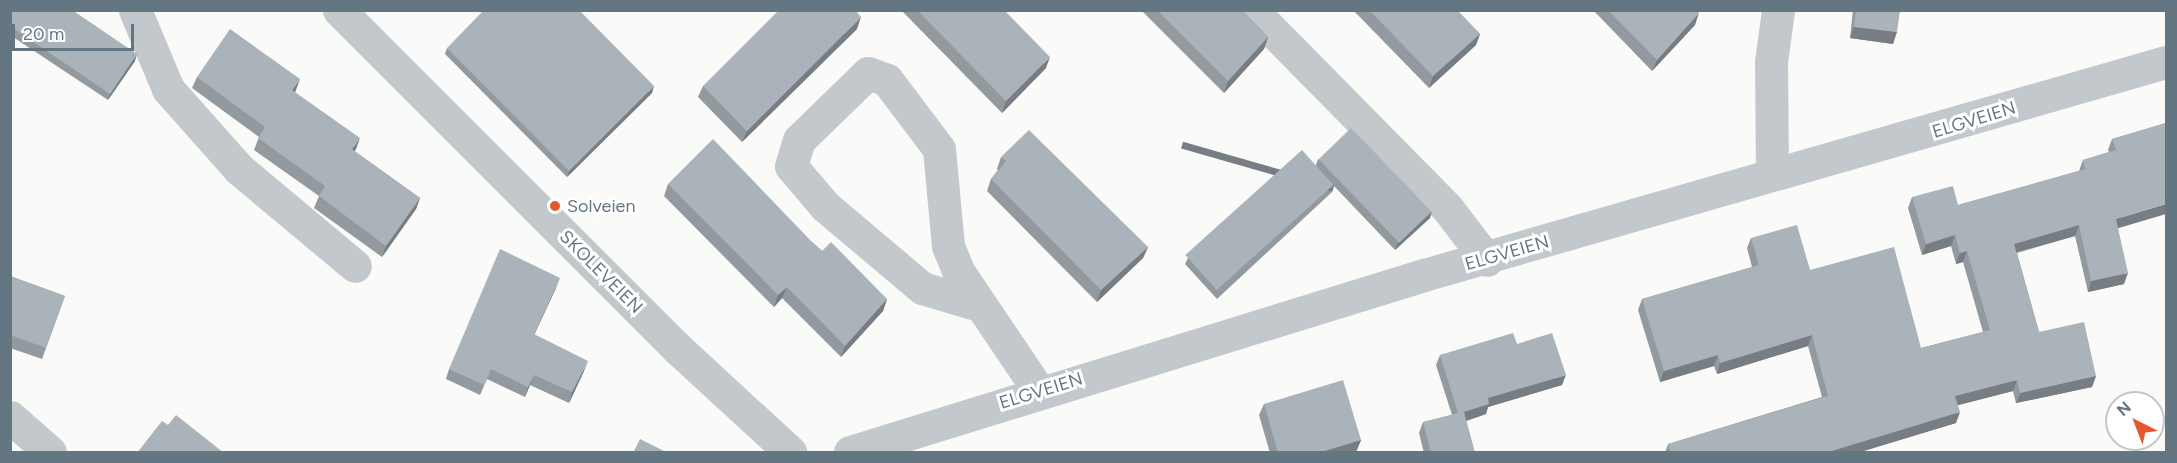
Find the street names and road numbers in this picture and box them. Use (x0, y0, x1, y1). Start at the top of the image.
street label: ELGVEIEN (1930, 97, 2018, 143)
street label: SKOLEVEIEN (555, 226, 647, 318)
street label: ELGVEIEN (1463, 231, 1551, 275)
street label: ELGVEIEN (997, 368, 1085, 414)

